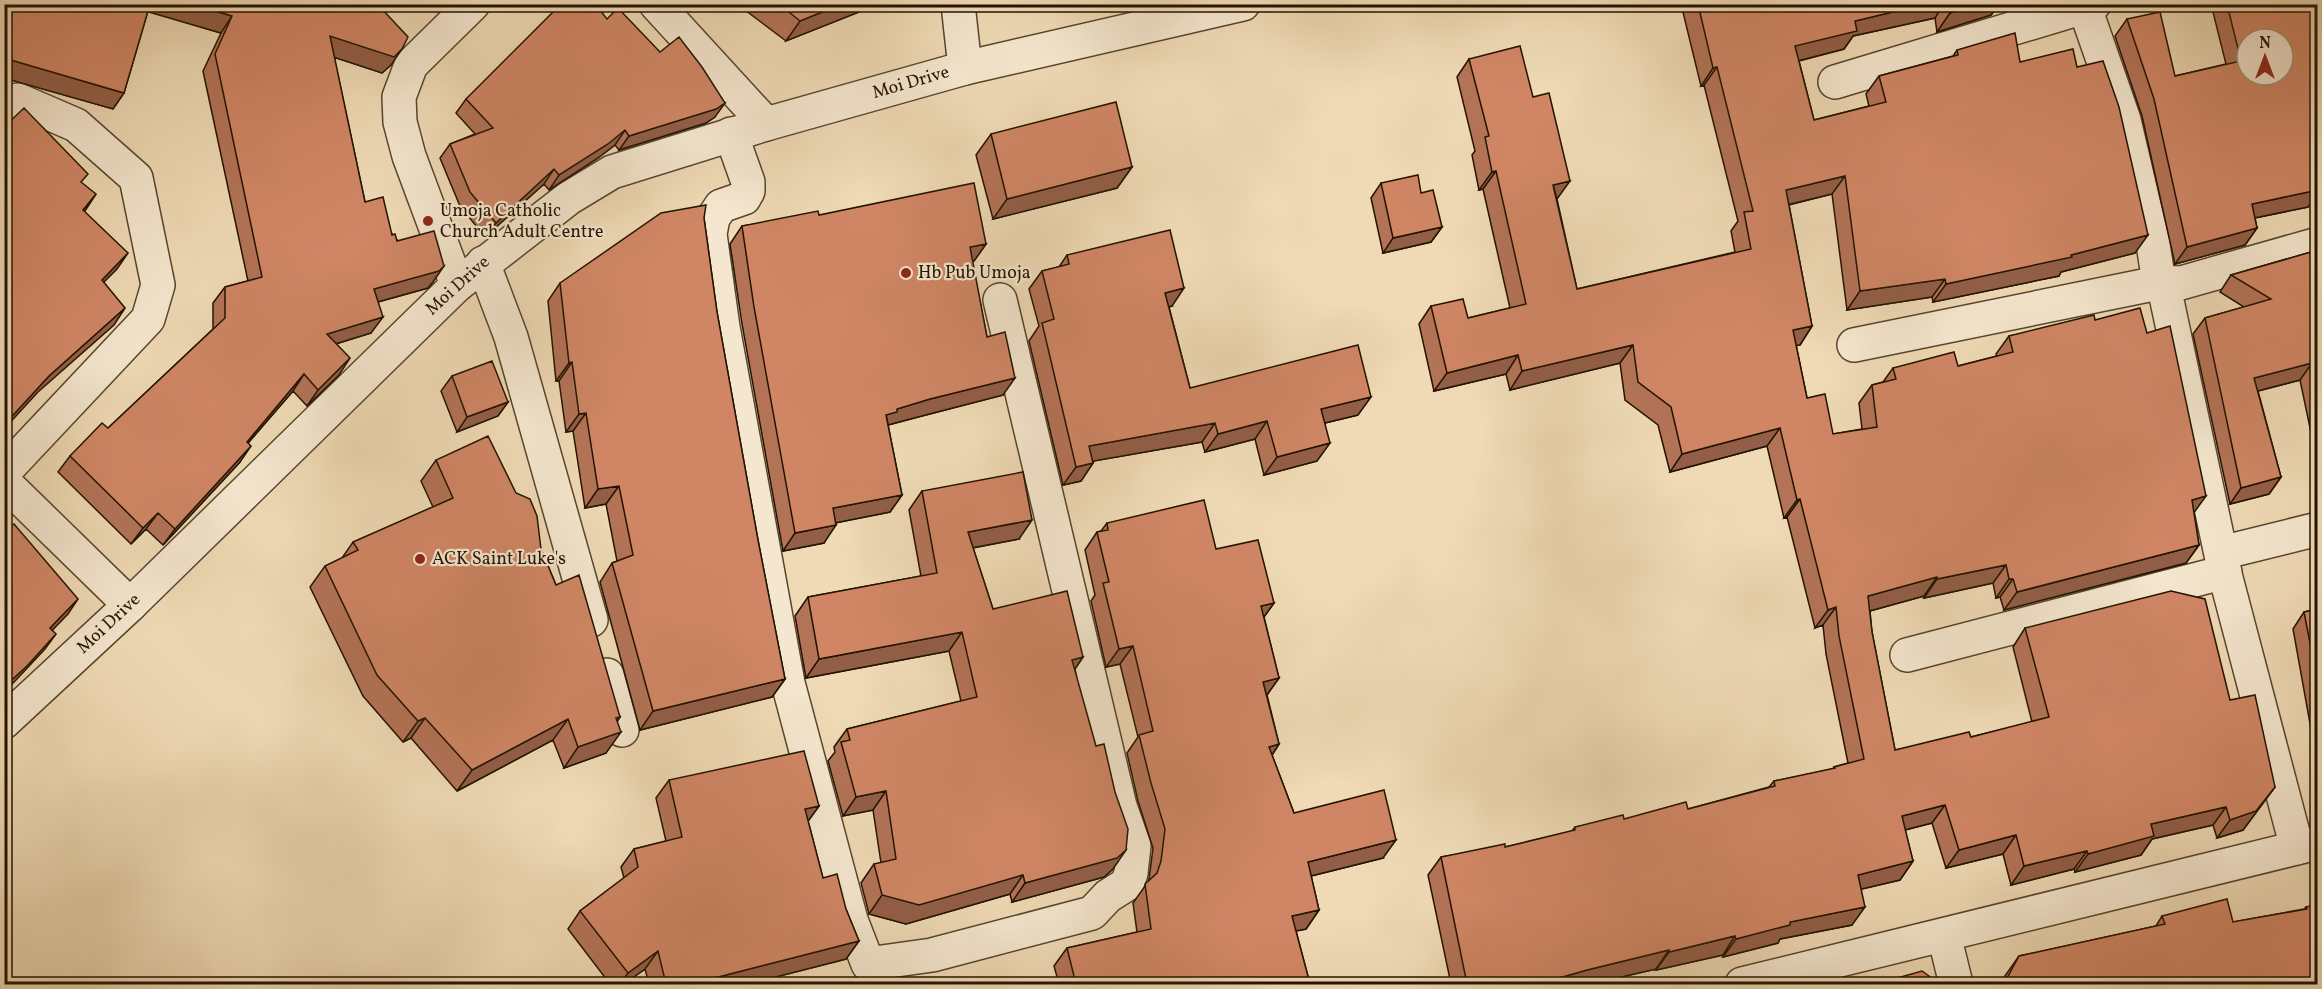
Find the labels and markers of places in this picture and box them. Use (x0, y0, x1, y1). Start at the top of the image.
place label: Umoja Catholic Church Adult Centre (440, 199, 603, 245)
marker: Umoja Catholic Church Adult Centre (421, 214, 435, 228)
place label: Hb Pub Umoja (918, 261, 1031, 286)
marker: Hb Pub Umoja (899, 266, 913, 280)
place label: ACK Saint Luke's (432, 547, 566, 572)
marker: ACK Saint Luke's (413, 552, 427, 566)

